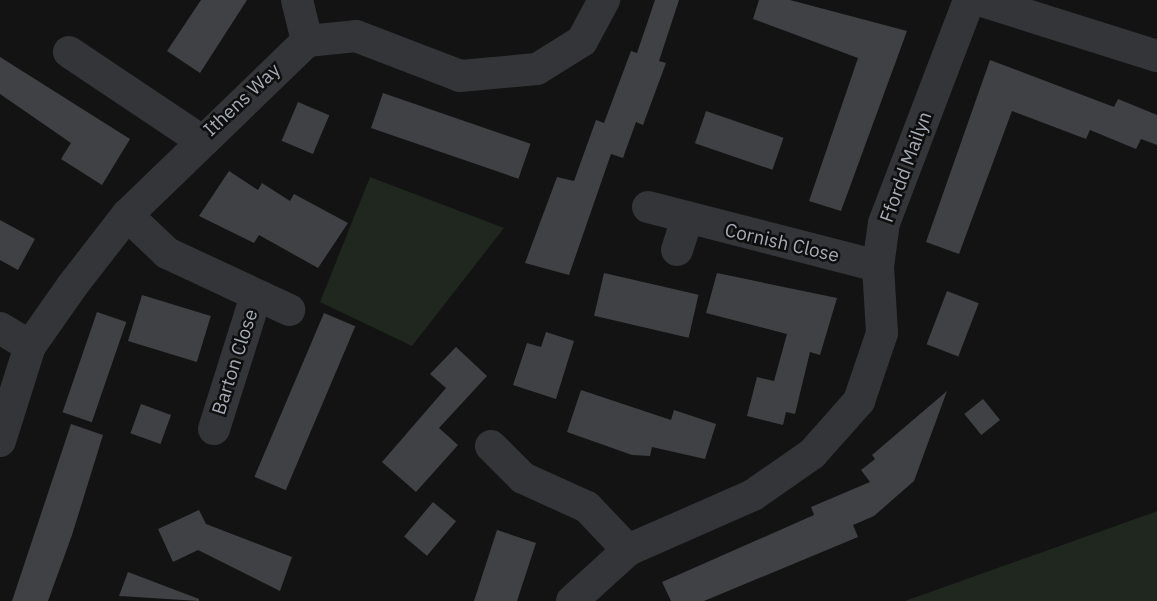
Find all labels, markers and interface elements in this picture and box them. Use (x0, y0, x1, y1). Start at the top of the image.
street label: Ithens Way (199, 59, 285, 141)
street label: Ffordd Mailyn (875, 109, 937, 225)
street label: Cornish Close (723, 219, 841, 267)
street label: Barton Close (207, 306, 263, 418)

